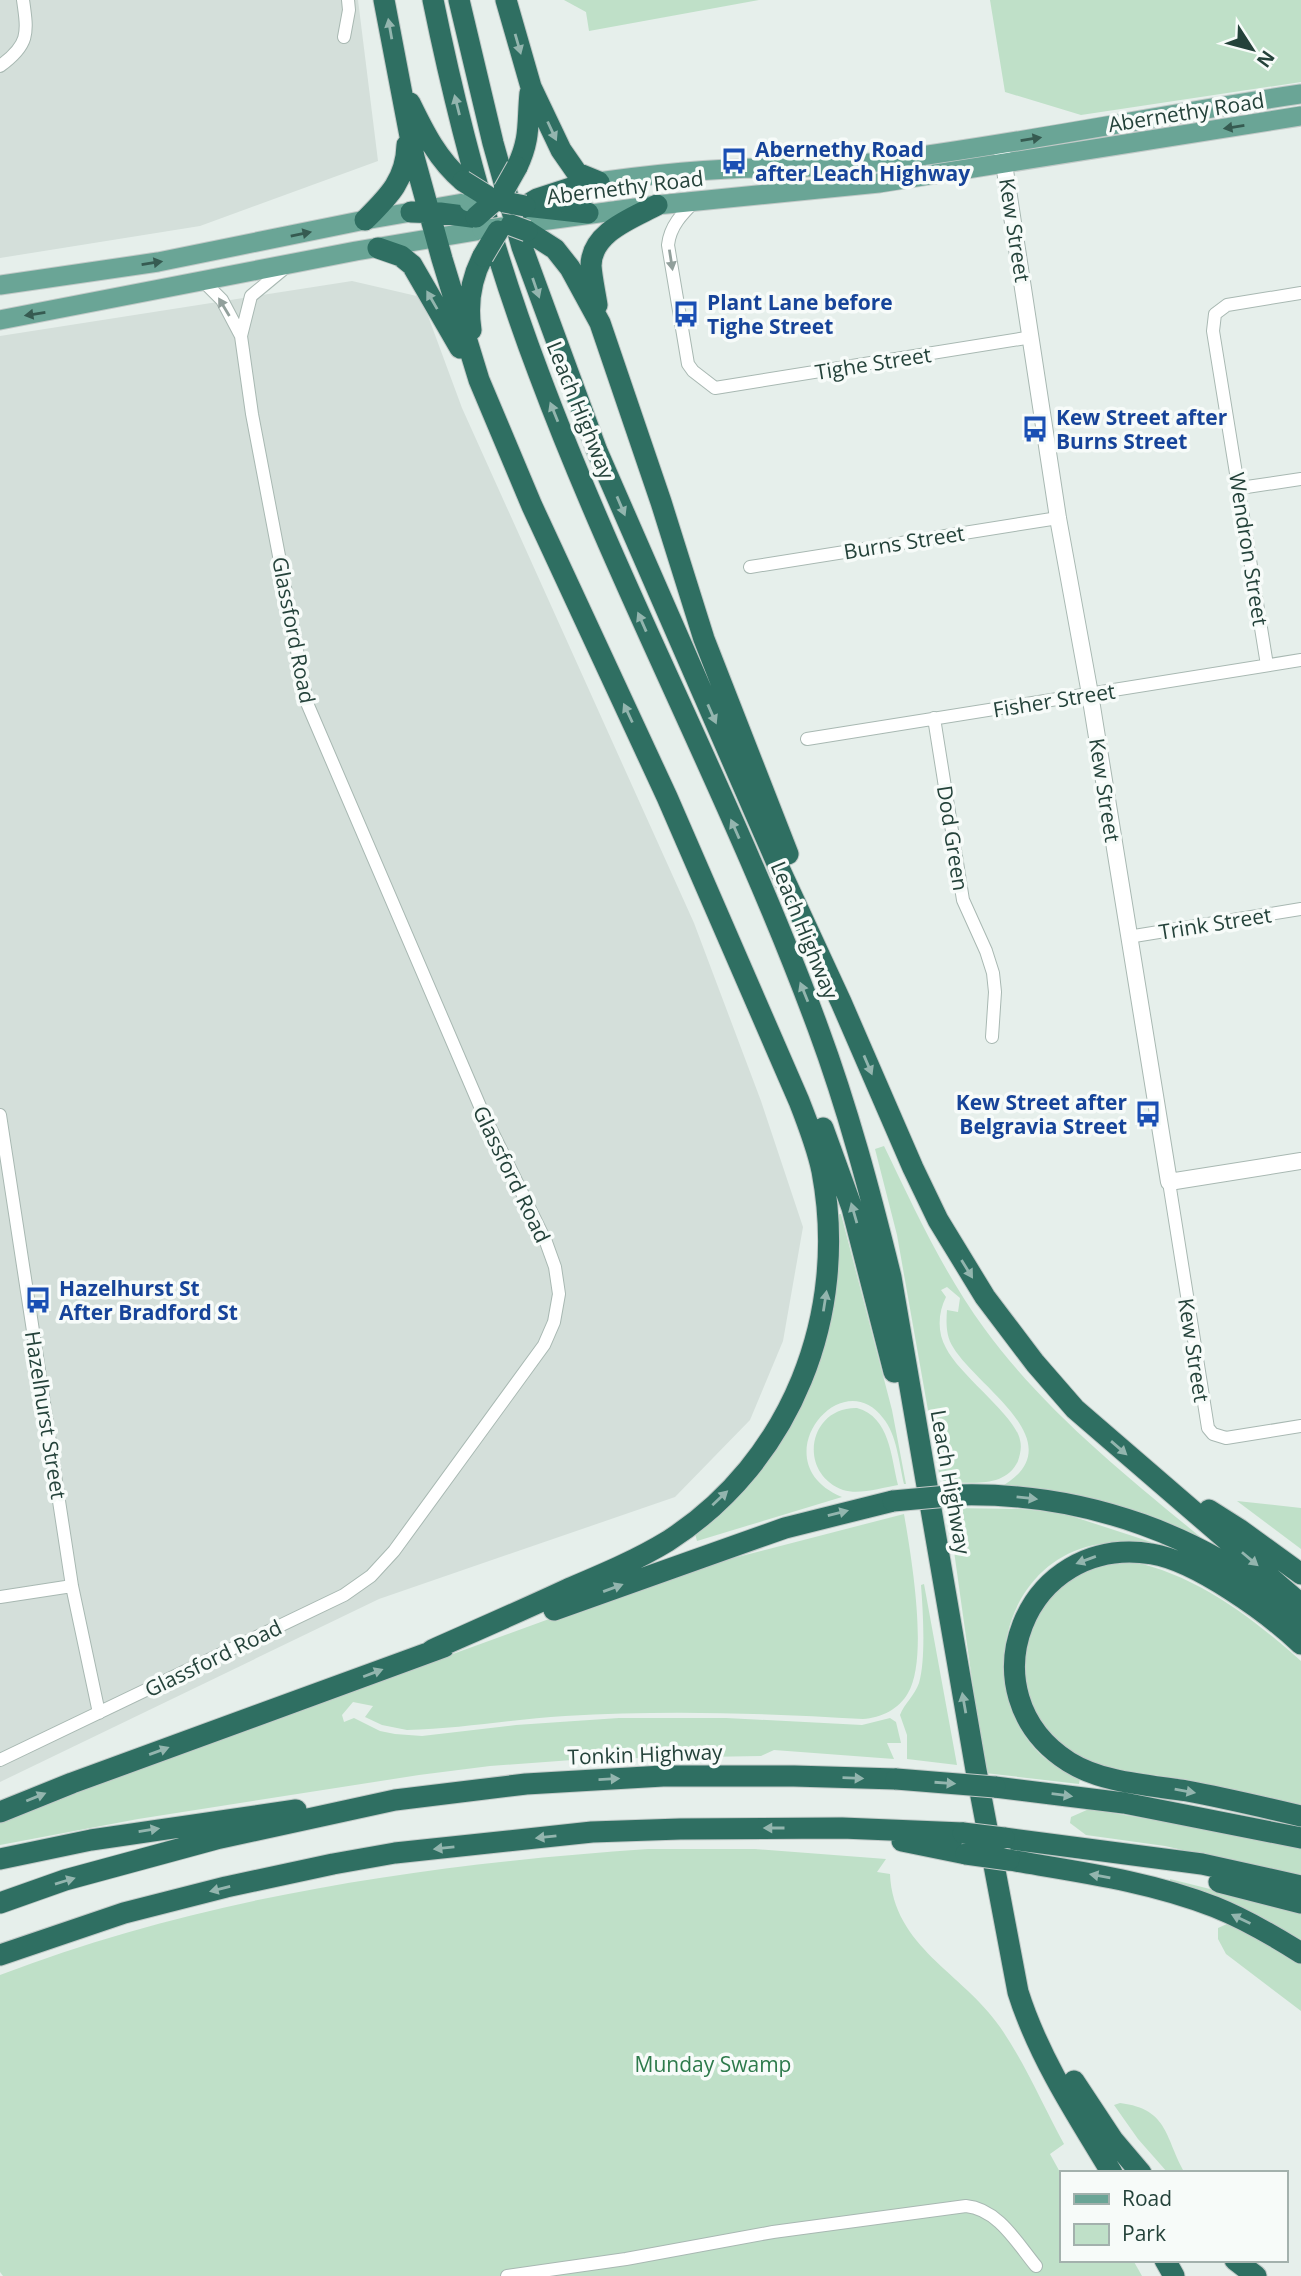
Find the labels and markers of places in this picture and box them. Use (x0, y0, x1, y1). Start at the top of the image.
place label: Abernethy Road after Leach Highway (755, 135, 970, 187)
bus stop icon: Abernethy Road after Leach Highway (719, 146, 749, 176)
place label: Plant Lane before Tighe Street (707, 288, 893, 340)
bus stop icon: Plant Lane before Tighe Street (671, 299, 701, 329)
place label: Kew Street after Burns Street (1056, 403, 1228, 455)
bus stop icon: Kew Street after Burns Street (1020, 414, 1050, 444)
place label: Kew Street after Belgravia Street (956, 1088, 1127, 1140)
bus stop icon: Kew Street after Belgravia Street (1133, 1099, 1163, 1129)
place label: Hazelhurst St After Bradford St (59, 1274, 238, 1326)
bus stop icon: Hazelhurst St After Bradford St (23, 1285, 53, 1315)

